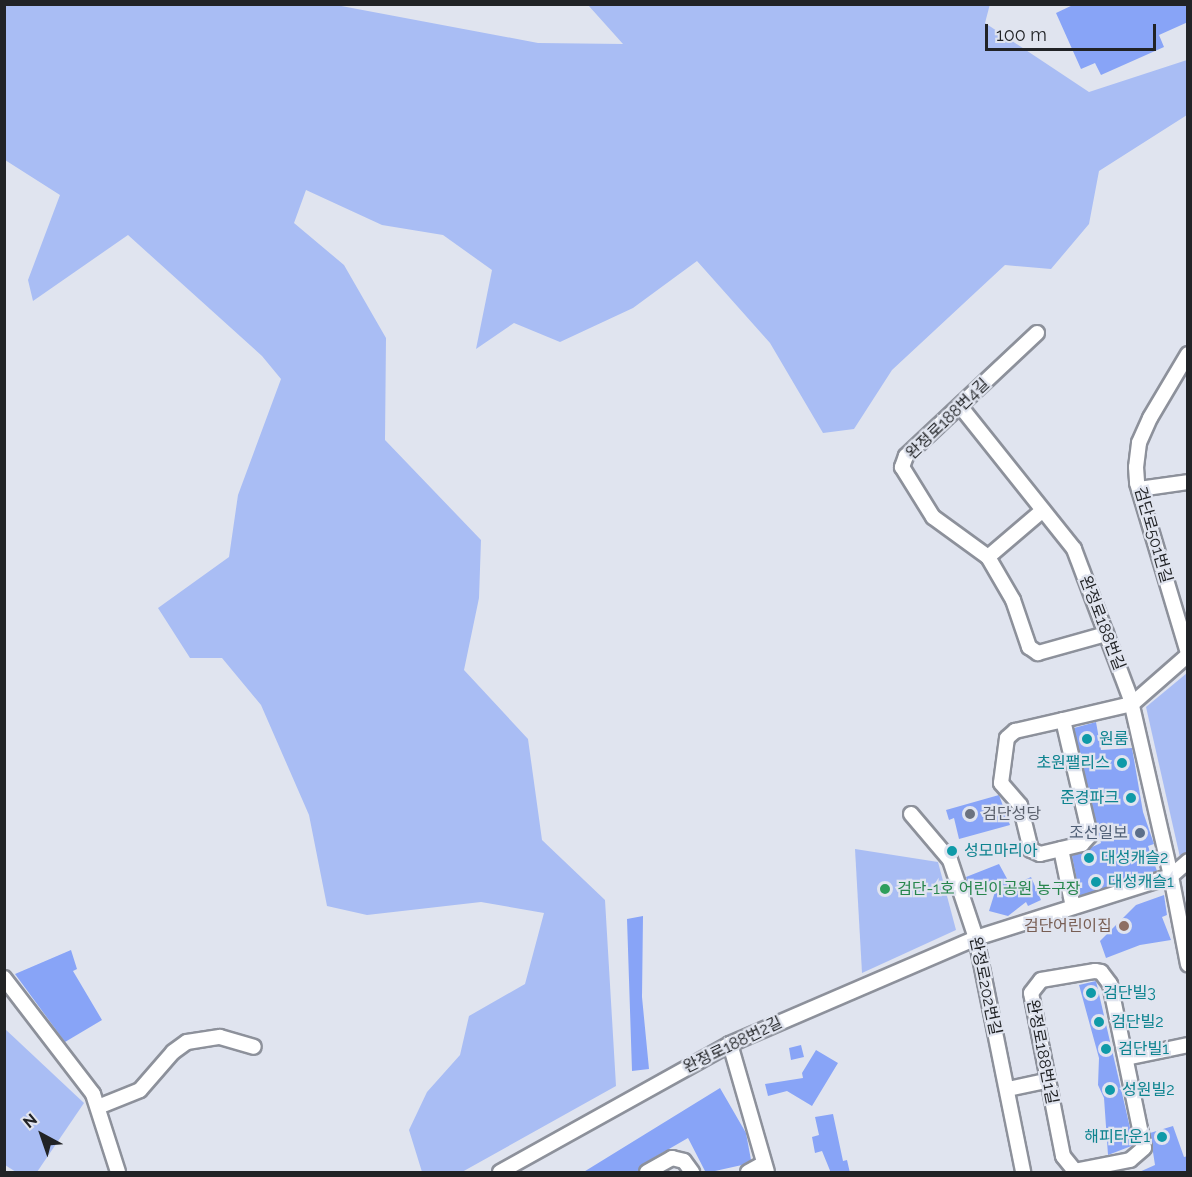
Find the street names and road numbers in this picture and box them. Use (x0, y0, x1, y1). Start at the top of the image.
street label: 완정로188번4길 (902, 375, 994, 463)
street label: 검단로501번길 (1130, 485, 1176, 585)
street label: 완정로188번길 (1075, 573, 1129, 673)
street label: 완정로202번길 (965, 935, 1005, 1037)
street label: 완정로188번1길 (1022, 998, 1062, 1106)
street label: 완정로188번2길 (680, 1013, 786, 1077)

